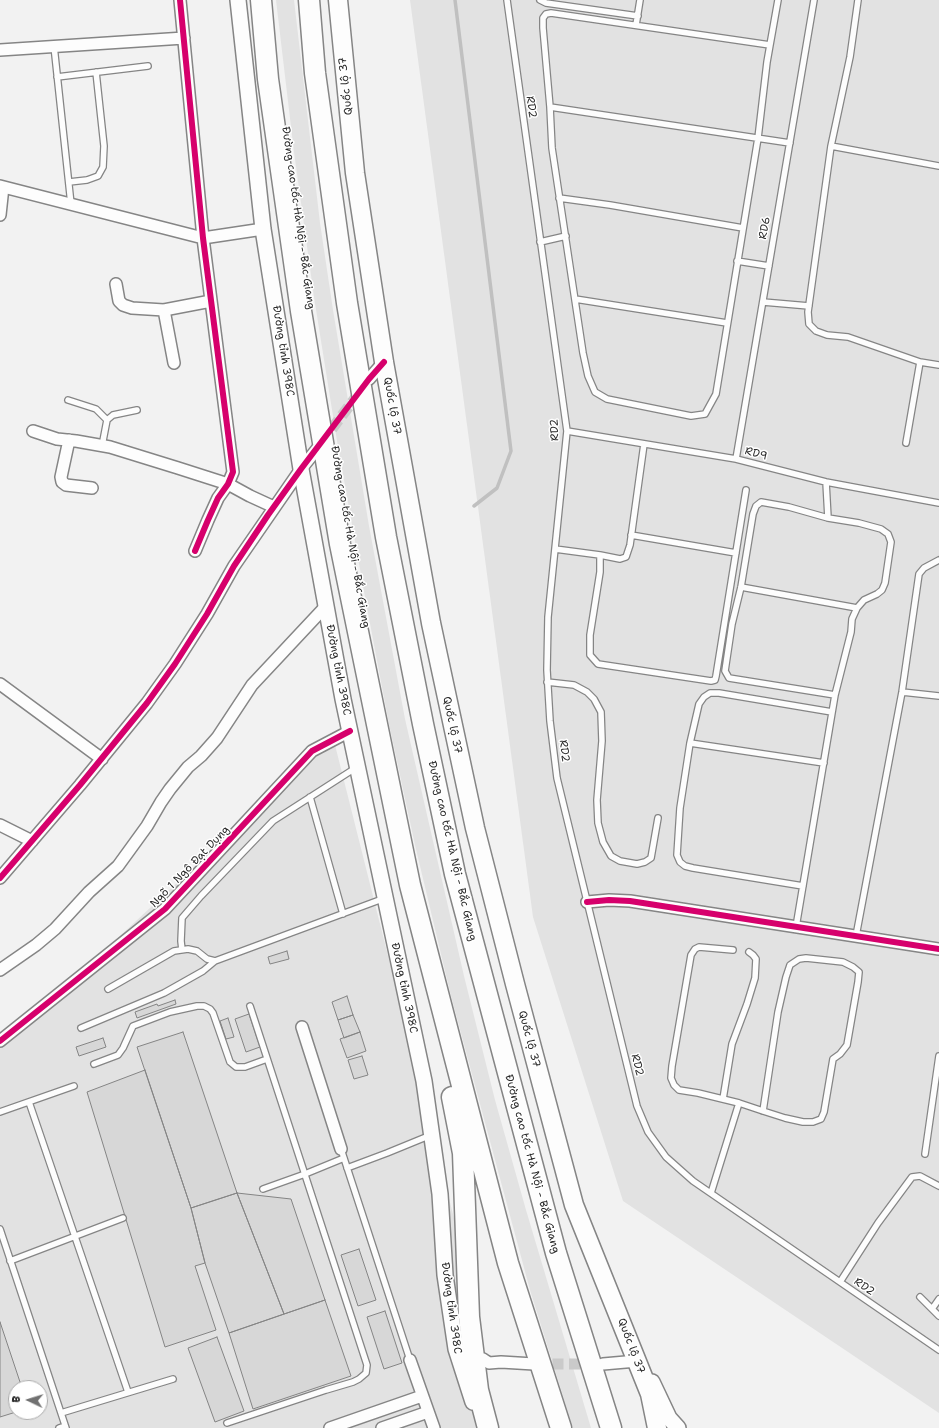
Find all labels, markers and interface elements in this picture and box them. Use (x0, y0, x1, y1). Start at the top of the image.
street label: Quốc lộ 37 (336, 56, 356, 116)
street label: RD2 (523, 95, 539, 119)
street label: Đường cao tốc Hà Nội - Bắc Giang (279, 126, 317, 310)
street label: RD6 (757, 216, 773, 240)
street label: Đường tỉnh 398C (269, 304, 297, 398)
street label: Quốc lộ 37 (380, 376, 404, 436)
street label: RD2 (548, 419, 562, 441)
street label: Đường cao tốc Hà Nội - Bắc Giang (327, 445, 373, 629)
street label: RD9 (743, 445, 769, 463)
street label: Đường tỉnh 398C (323, 623, 353, 717)
street label: Quốc lộ 37 (439, 695, 465, 755)
street label: RD2 (556, 739, 572, 763)
street label: Đường cao tốc Hà Nội - Bắc Giang (425, 760, 479, 942)
street label: Ngõ 1 Ngô Đạt Dụng (148, 823, 232, 911)
street label: Đường tỉnh 398C (388, 942, 420, 1034)
street label: Quốc lộ 37 (515, 1009, 543, 1069)
street label: RD2 (628, 1053, 646, 1077)
street label: Đường cao tốc Hà Nội - Bắc Giang (502, 1073, 562, 1255)
street label: Đường tỉnh 398C (438, 1261, 464, 1355)
street label: RD2 (851, 1275, 877, 1299)
street label: Quốc lộ 37 (614, 1316, 648, 1376)
north arrow (8, 1380, 48, 1420)
text: B (9, 1395, 24, 1403)

